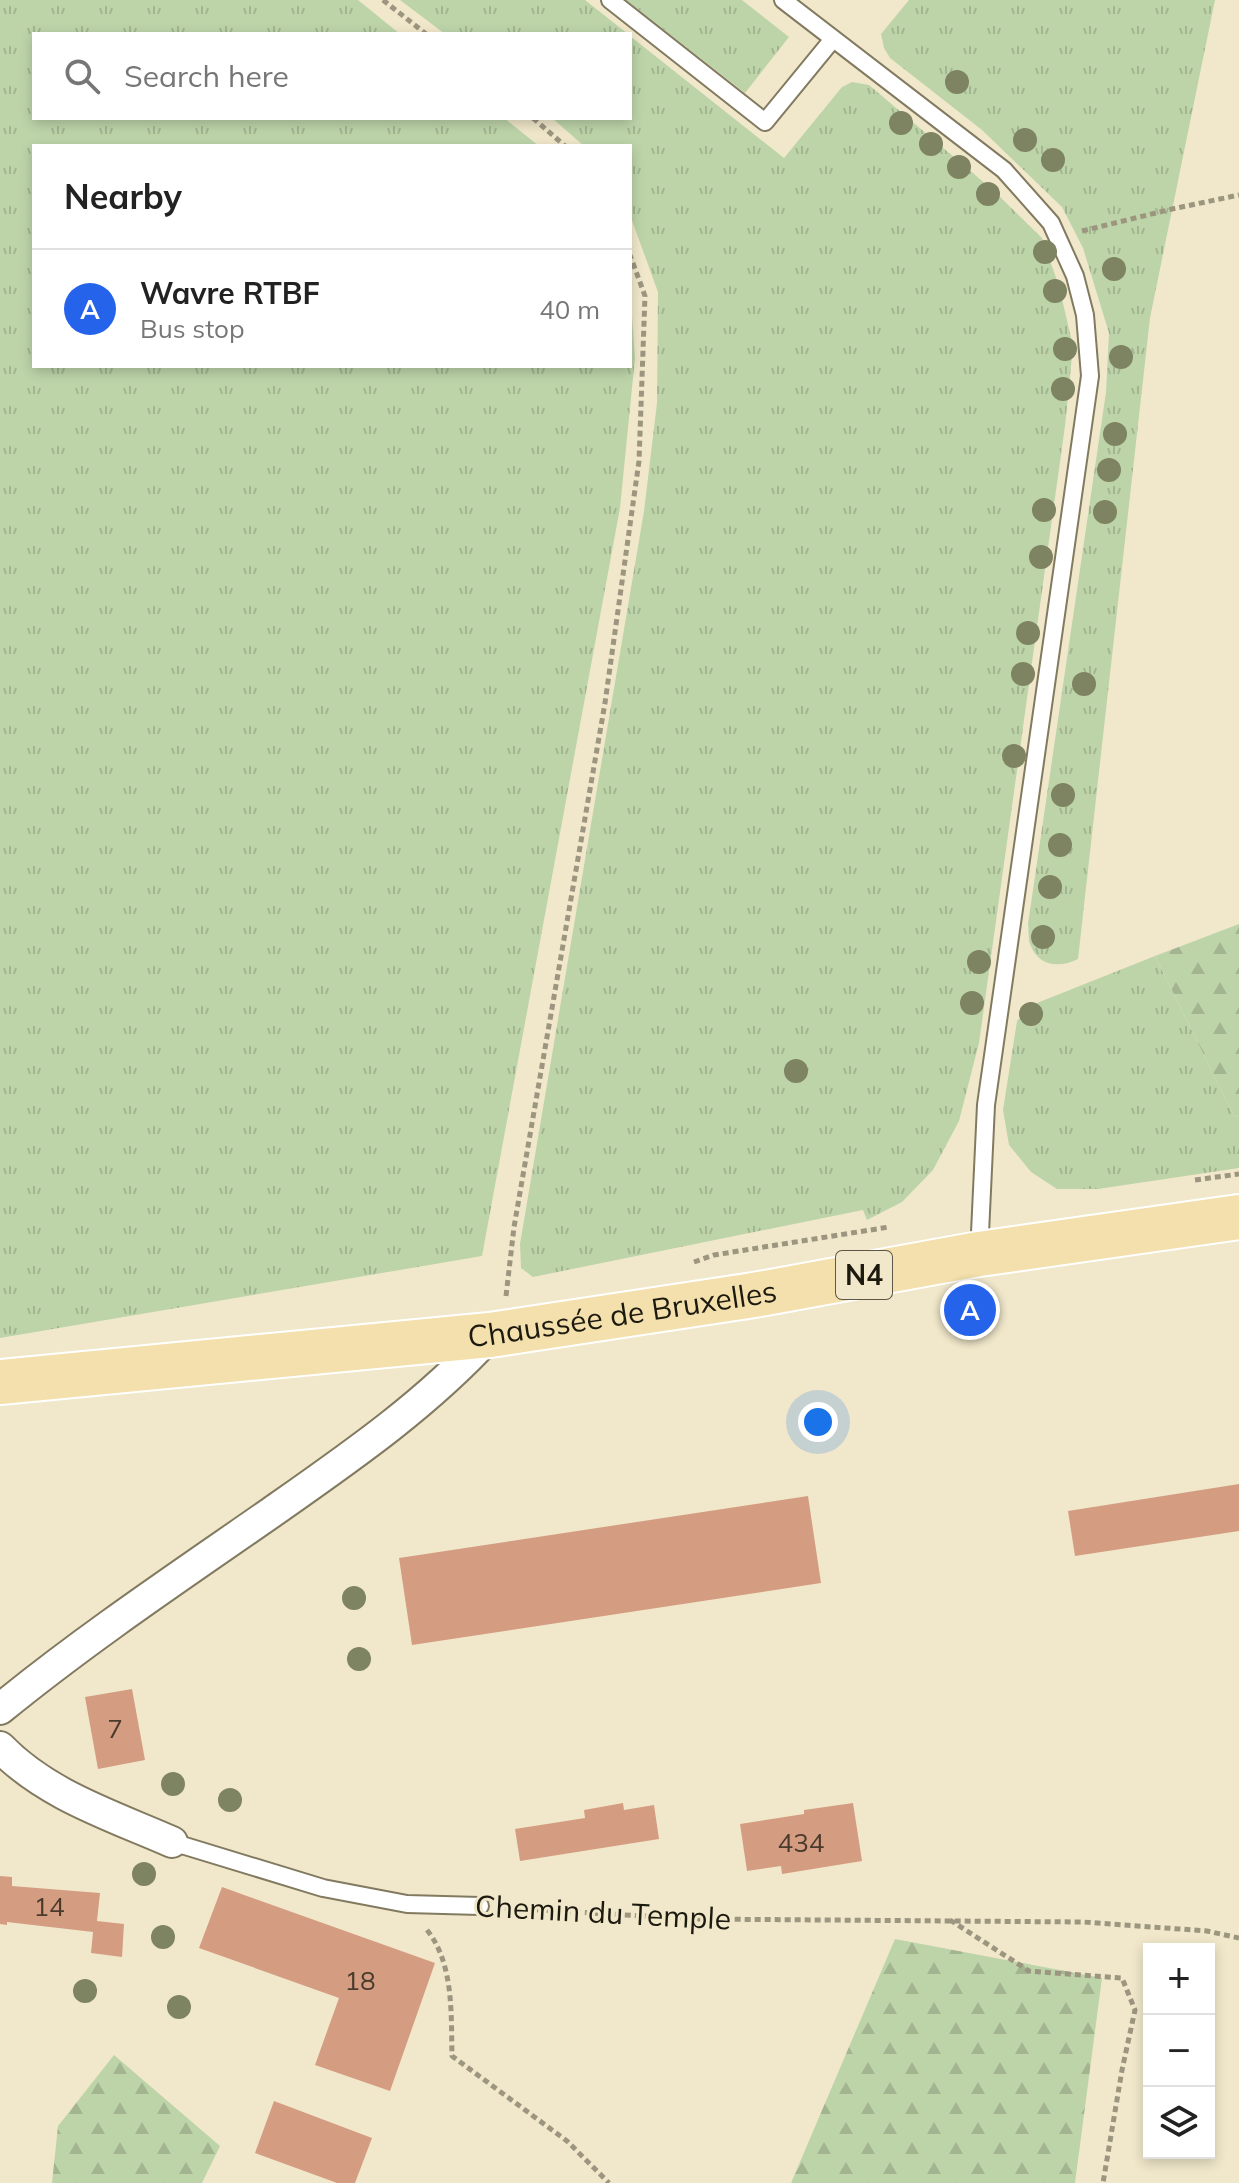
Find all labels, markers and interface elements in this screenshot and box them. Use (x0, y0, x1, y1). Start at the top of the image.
search box (32, 32, 632, 120)
icon: search (60, 54, 104, 98)
text: Search here (124, 57, 289, 95)
text: Nearby (64, 175, 182, 218)
text: Wavre RTBF (140, 274, 320, 312)
text: A (80, 293, 100, 326)
text: 40 m (539, 293, 600, 326)
text: Bus stop (140, 312, 245, 345)
road number: N4 (836, 1251, 892, 1299)
street label: Chaussée de Bruxelles (466, 1271, 780, 1355)
pin: A (944, 1280, 996, 1340)
your location (798, 1402, 838, 1442)
house number: 7 (107, 1712, 123, 1745)
house number: 434 (778, 1826, 824, 1859)
street label: Chemin du Temple (474, 1886, 732, 1938)
house number: 14 (33, 1890, 65, 1923)
map controls (1143, 1943, 1215, 2159)
button: + (1143, 1943, 1215, 2015)
house number: 18 (344, 1964, 376, 1997)
button: − (1143, 2015, 1215, 2087)
button: layers (1143, 2087, 1215, 2159)

